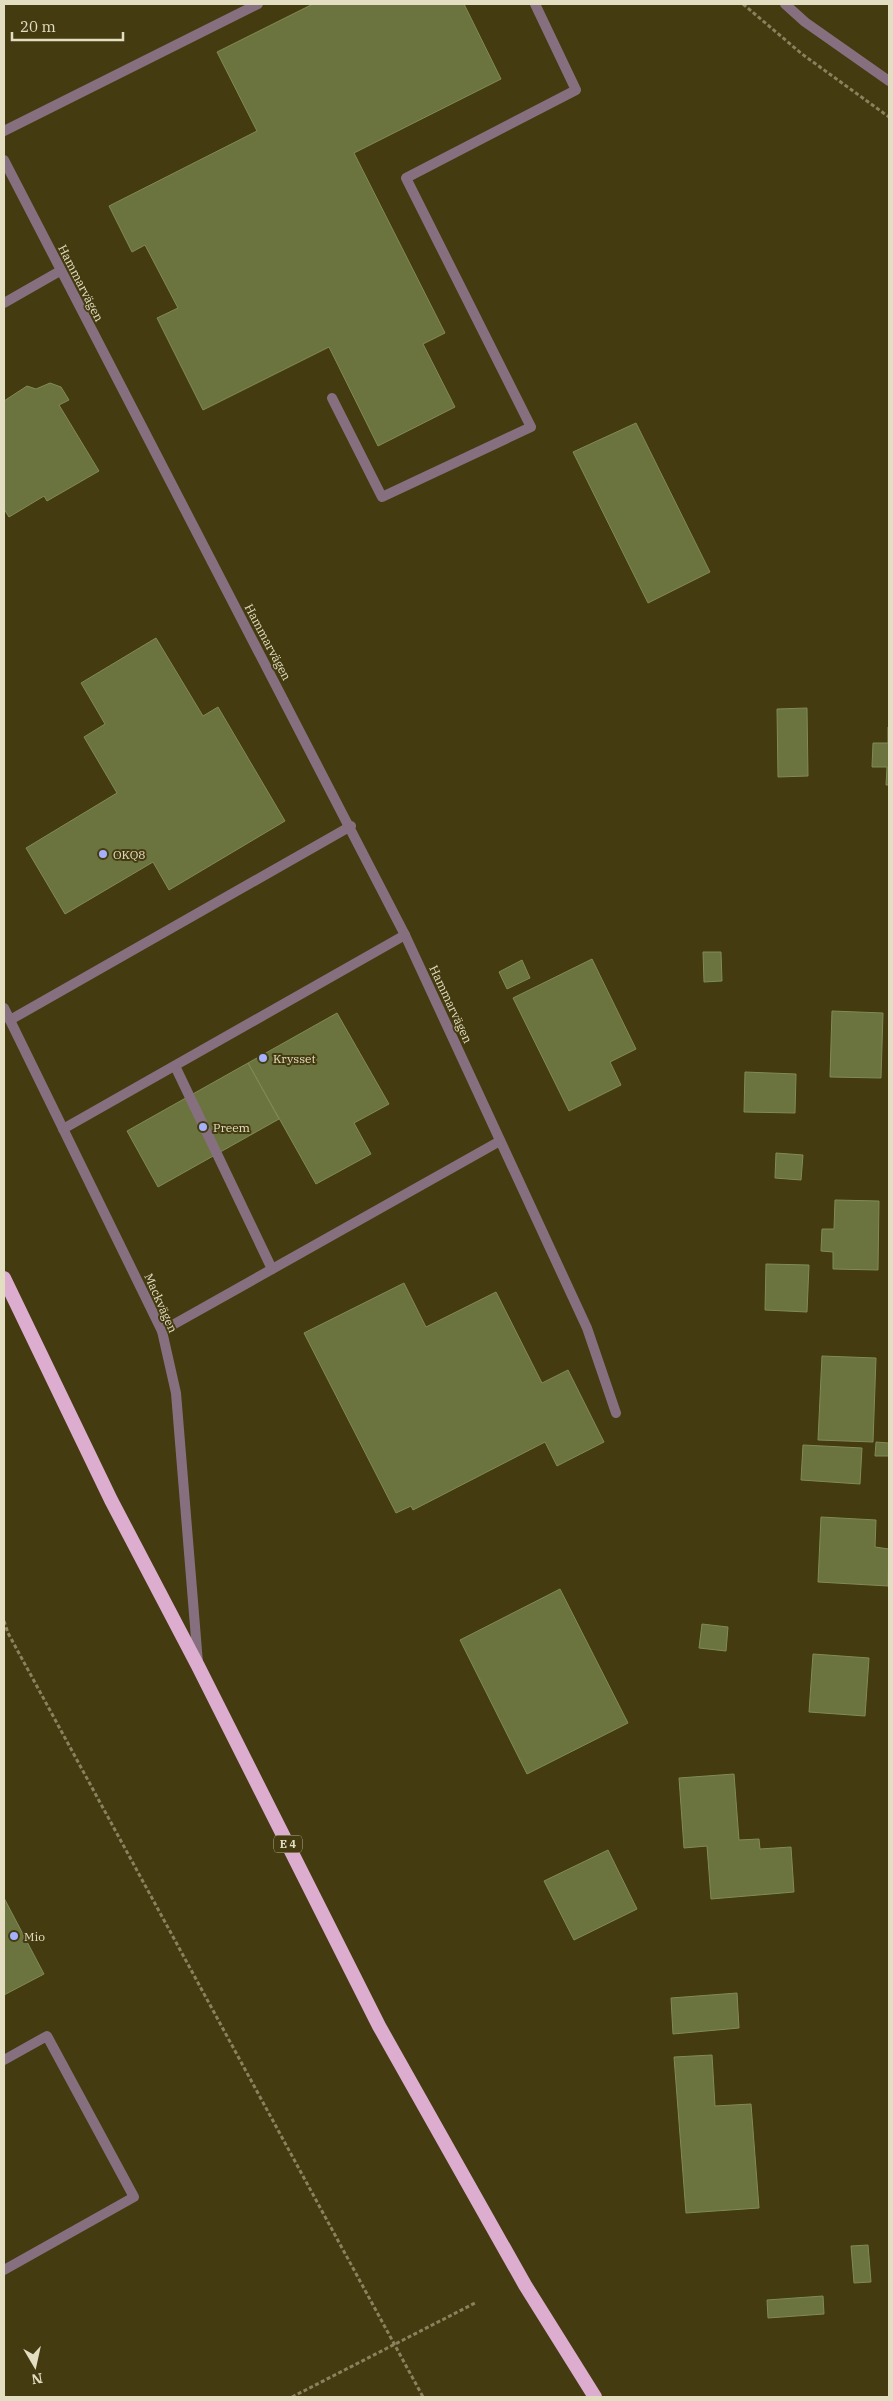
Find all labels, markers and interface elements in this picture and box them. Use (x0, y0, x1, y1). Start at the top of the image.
scale bar (12, 10, 124, 42)
text: 20 m (20, 17, 56, 36)
street label: Hammarvägen (55, 242, 107, 324)
street label: Hammarvägen (242, 601, 295, 683)
place label: OKQ8 (113, 847, 146, 862)
marker: OKQ8 (97, 848, 109, 860)
street label: Hammarvägen (426, 963, 476, 1046)
place label: Krysset (273, 1051, 316, 1066)
marker: Krysset (257, 1052, 269, 1064)
place label: Preem (213, 1120, 251, 1135)
marker: Preem (197, 1121, 209, 1133)
street label: Mackvägen (141, 1271, 181, 1335)
road number: E 4 (274, 1836, 302, 1852)
place label: Mio (24, 1929, 45, 1944)
marker: Mio (8, 1930, 20, 1942)
north arrow (10, 2341, 60, 2391)
text: N (30, 2369, 44, 2389)

